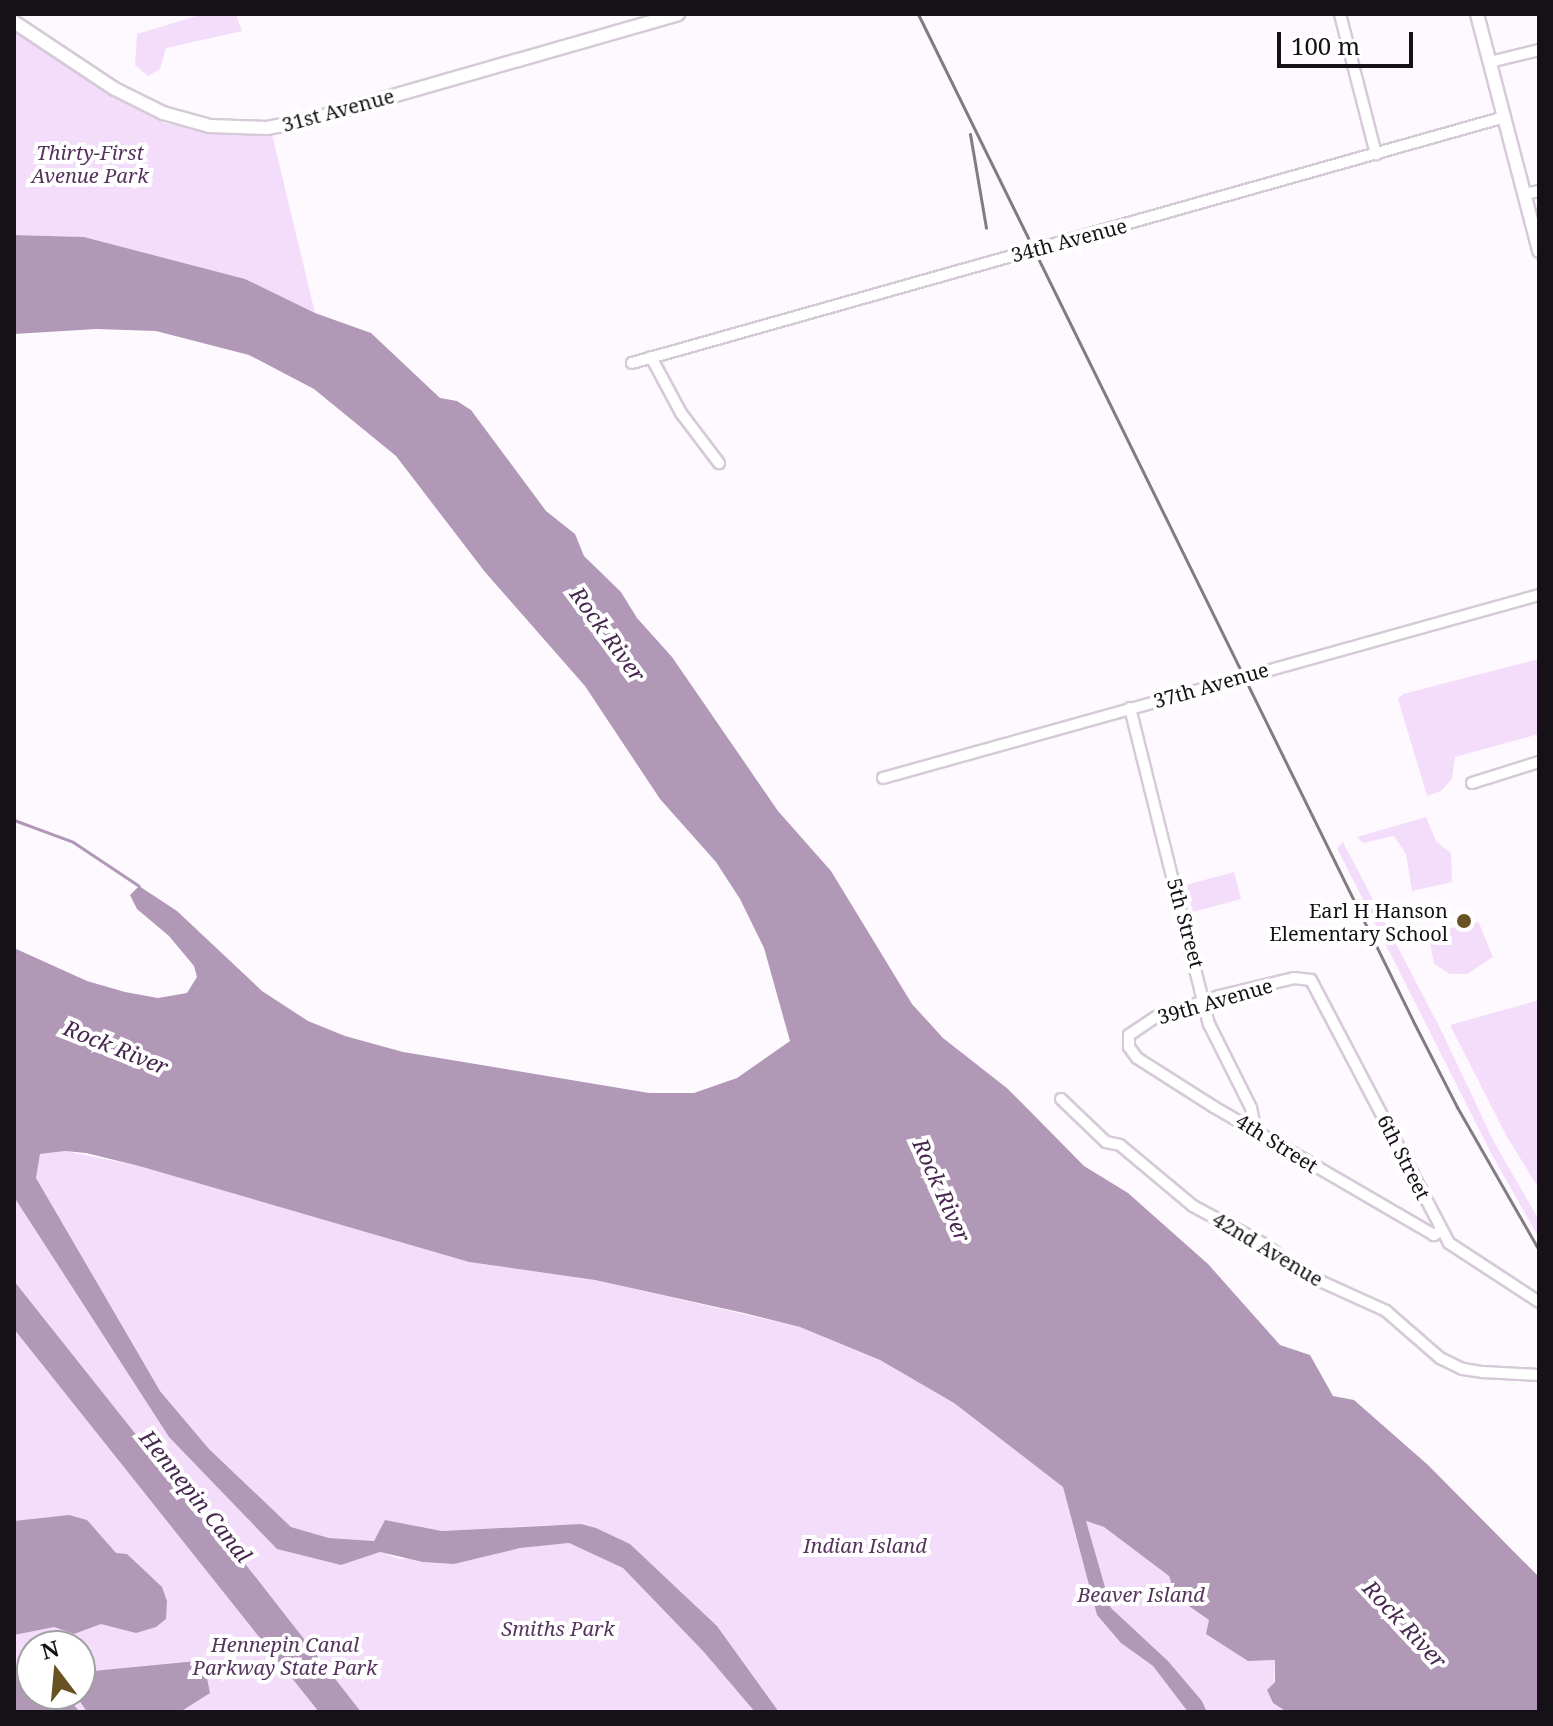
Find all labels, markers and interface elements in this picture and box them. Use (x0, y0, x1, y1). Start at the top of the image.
scale bar (1281, 16, 1417, 66)
text: 100 m (1291, 29, 1360, 62)
street label: 31st Avenue (279, 84, 397, 136)
park label: Thirty-First Avenue Park (31, 140, 149, 187)
street label: 34th Avenue (1009, 213, 1129, 267)
water label: Rock River (565, 582, 651, 686)
street label: 37th Avenue (1151, 657, 1271, 713)
street label: 5th Street (1163, 876, 1209, 970)
place label: Earl H Hanson Elementary School (1269, 898, 1448, 945)
marker: Earl H Hanson Elementary School (1455, 912, 1473, 930)
street label: 39th Avenue (1155, 973, 1275, 1029)
water label: Rock River (60, 1014, 172, 1080)
street label: 4th Street (1232, 1108, 1322, 1178)
street label: 6th Street (1372, 1111, 1436, 1203)
water label: Rock River (907, 1134, 977, 1246)
street label: 42nd Avenue (1209, 1207, 1327, 1291)
water label: Hennepin Canal (134, 1424, 258, 1568)
park label: Indian Island (803, 1533, 927, 1557)
water label: Rock River (1358, 1575, 1452, 1673)
park label: Beaver Island (1077, 1582, 1205, 1606)
park label: Smiths Park (501, 1616, 615, 1640)
north arrow (16, 1630, 96, 1710)
text: N (37, 1632, 62, 1666)
park label: Hennepin Canal Parkway State Park (193, 1632, 377, 1679)

